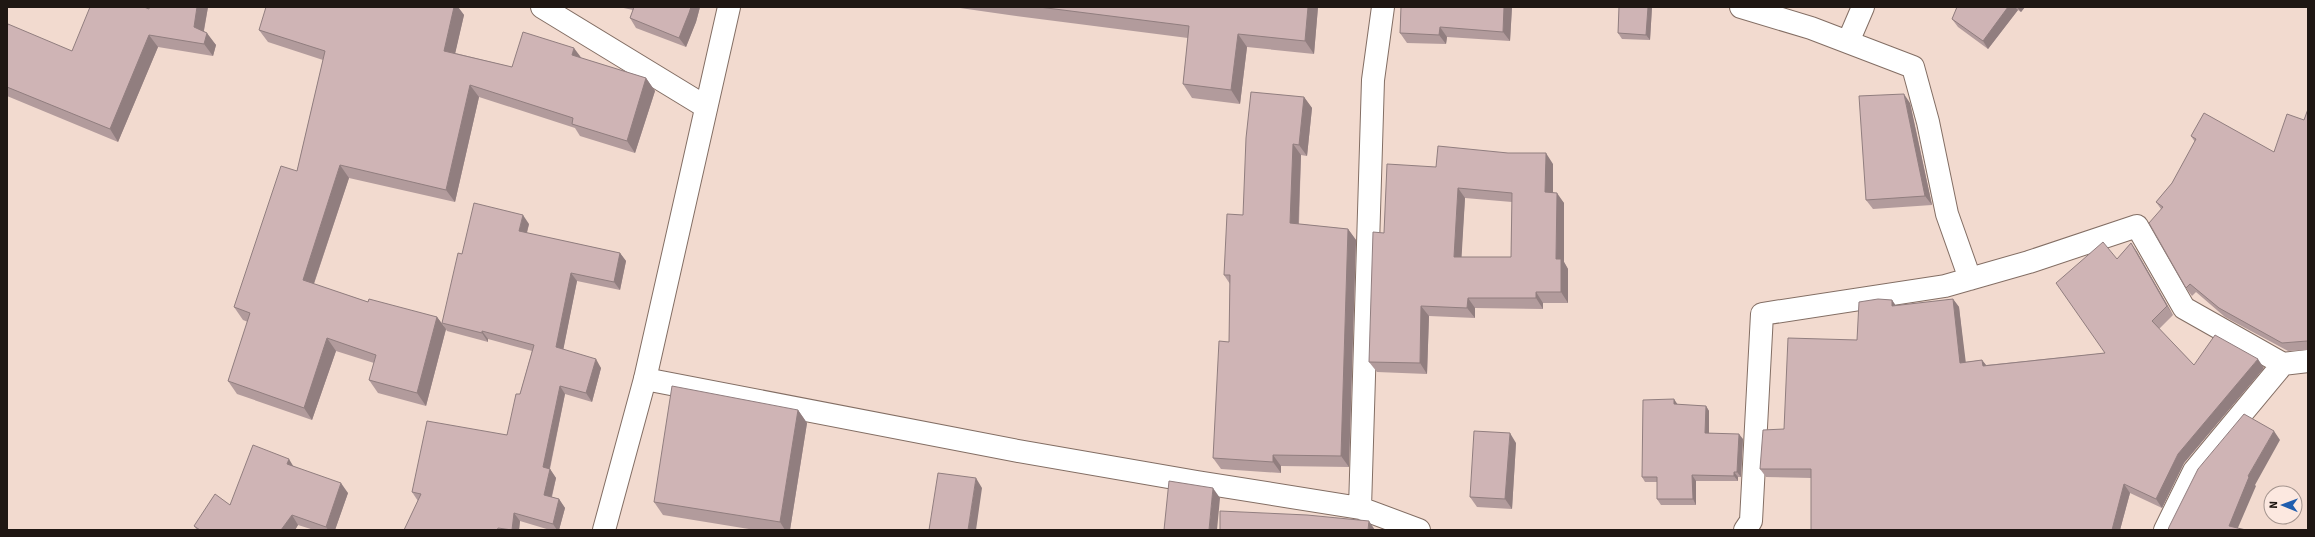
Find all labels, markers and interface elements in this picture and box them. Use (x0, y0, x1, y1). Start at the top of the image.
north arrow (2263, 485, 2303, 525)
text: N (2267, 501, 2280, 509)

